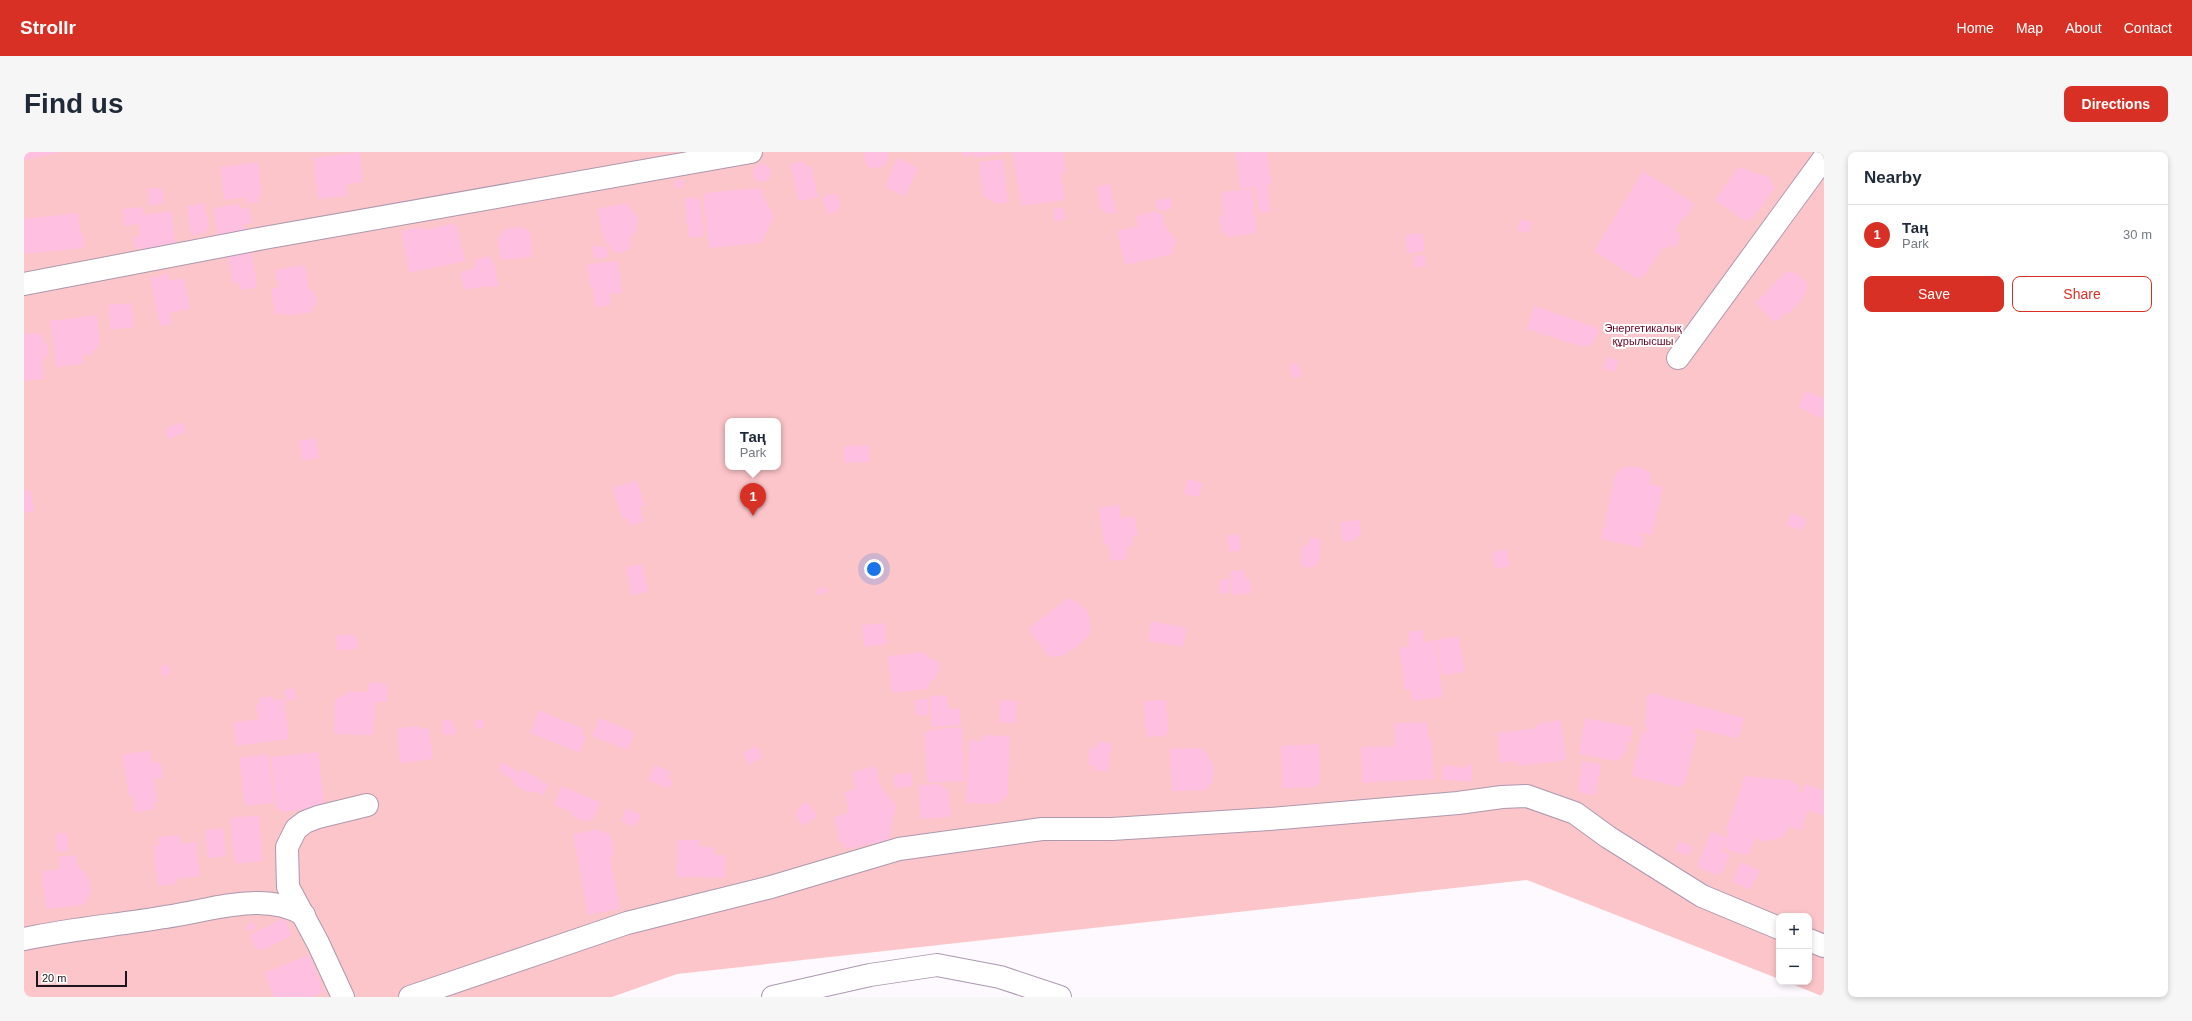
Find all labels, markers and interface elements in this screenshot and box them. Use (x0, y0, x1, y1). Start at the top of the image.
text: Strollr (20, 17, 76, 38)
text: Home (1957, 20, 1994, 36)
text: Map (2016, 20, 2043, 36)
text: About (2065, 20, 2102, 36)
text: Contact (2124, 20, 2172, 36)
button: Directions (2064, 86, 2168, 122)
text: Find us (24, 88, 124, 119)
text: Nearby (1864, 168, 1922, 187)
text: Таң (1902, 219, 1928, 236)
text: 1 (1873, 227, 1881, 242)
text: 30 m (2123, 227, 2152, 242)
text: Park (1902, 236, 1929, 251)
button: Save (1864, 276, 2004, 312)
button: Share (2012, 276, 2152, 312)
park label: Энергетикалық құрылысшы (1604, 322, 1682, 347)
popup (725, 418, 781, 470)
text: Таң (740, 428, 766, 445)
text: Park (740, 445, 766, 460)
pin: 1 (740, 483, 766, 516)
your location (864, 559, 884, 579)
map controls (1776, 913, 1812, 985)
button: + (1776, 913, 1812, 949)
button: − (1776, 949, 1812, 985)
scale bar (36, 969, 127, 988)
text: 20 m (42, 972, 66, 984)

